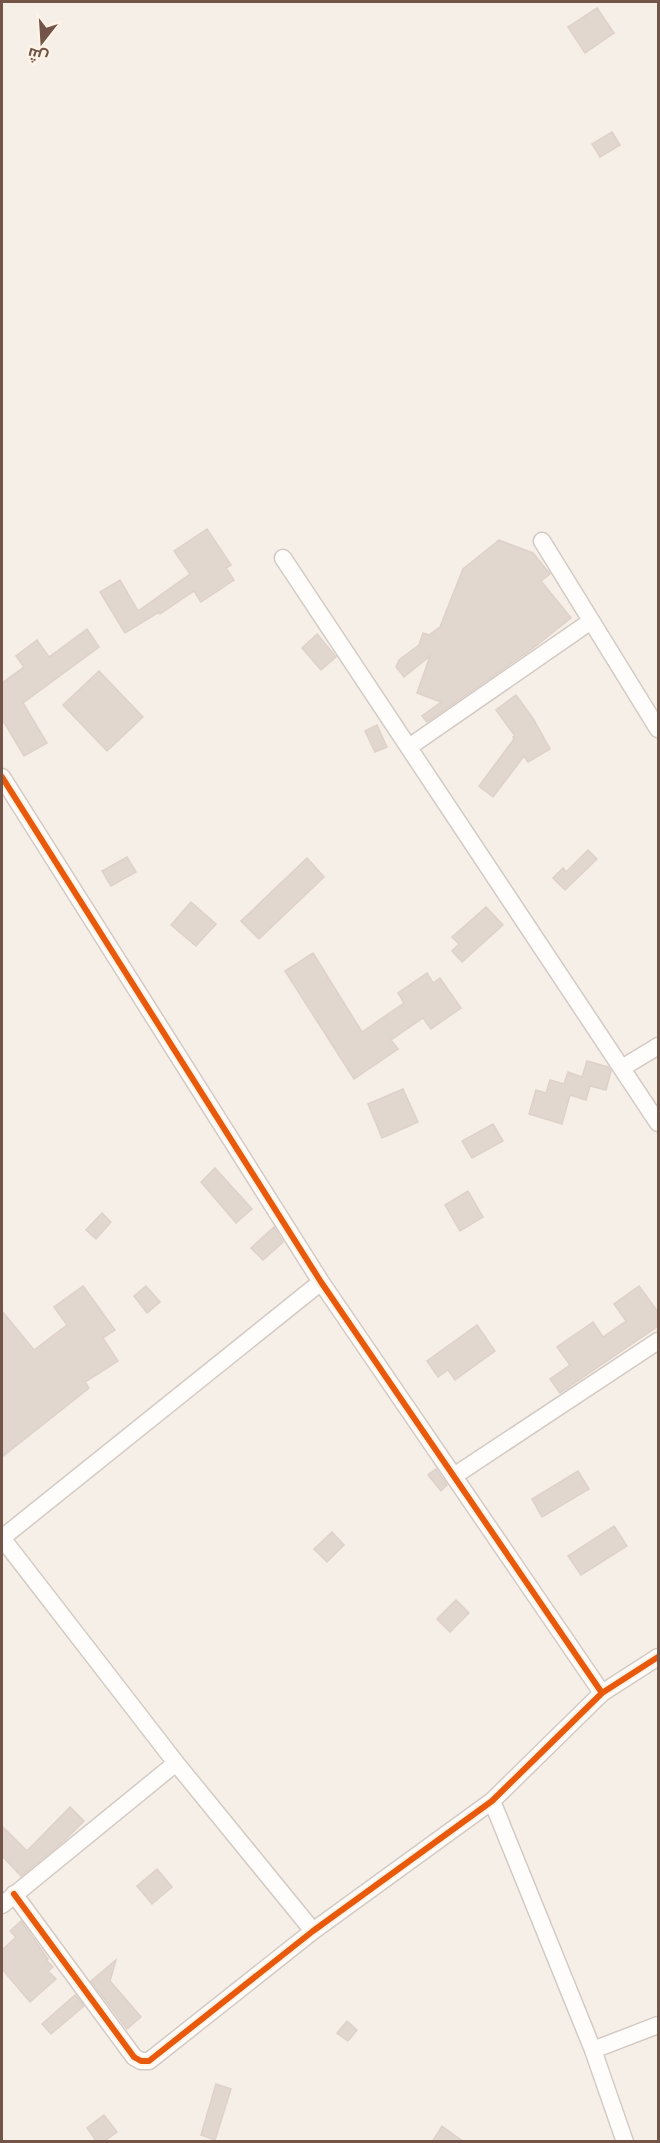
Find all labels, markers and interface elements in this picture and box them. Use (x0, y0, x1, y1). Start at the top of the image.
north arrow (12, 12, 72, 72)
text: ش (25, 44, 50, 68)

